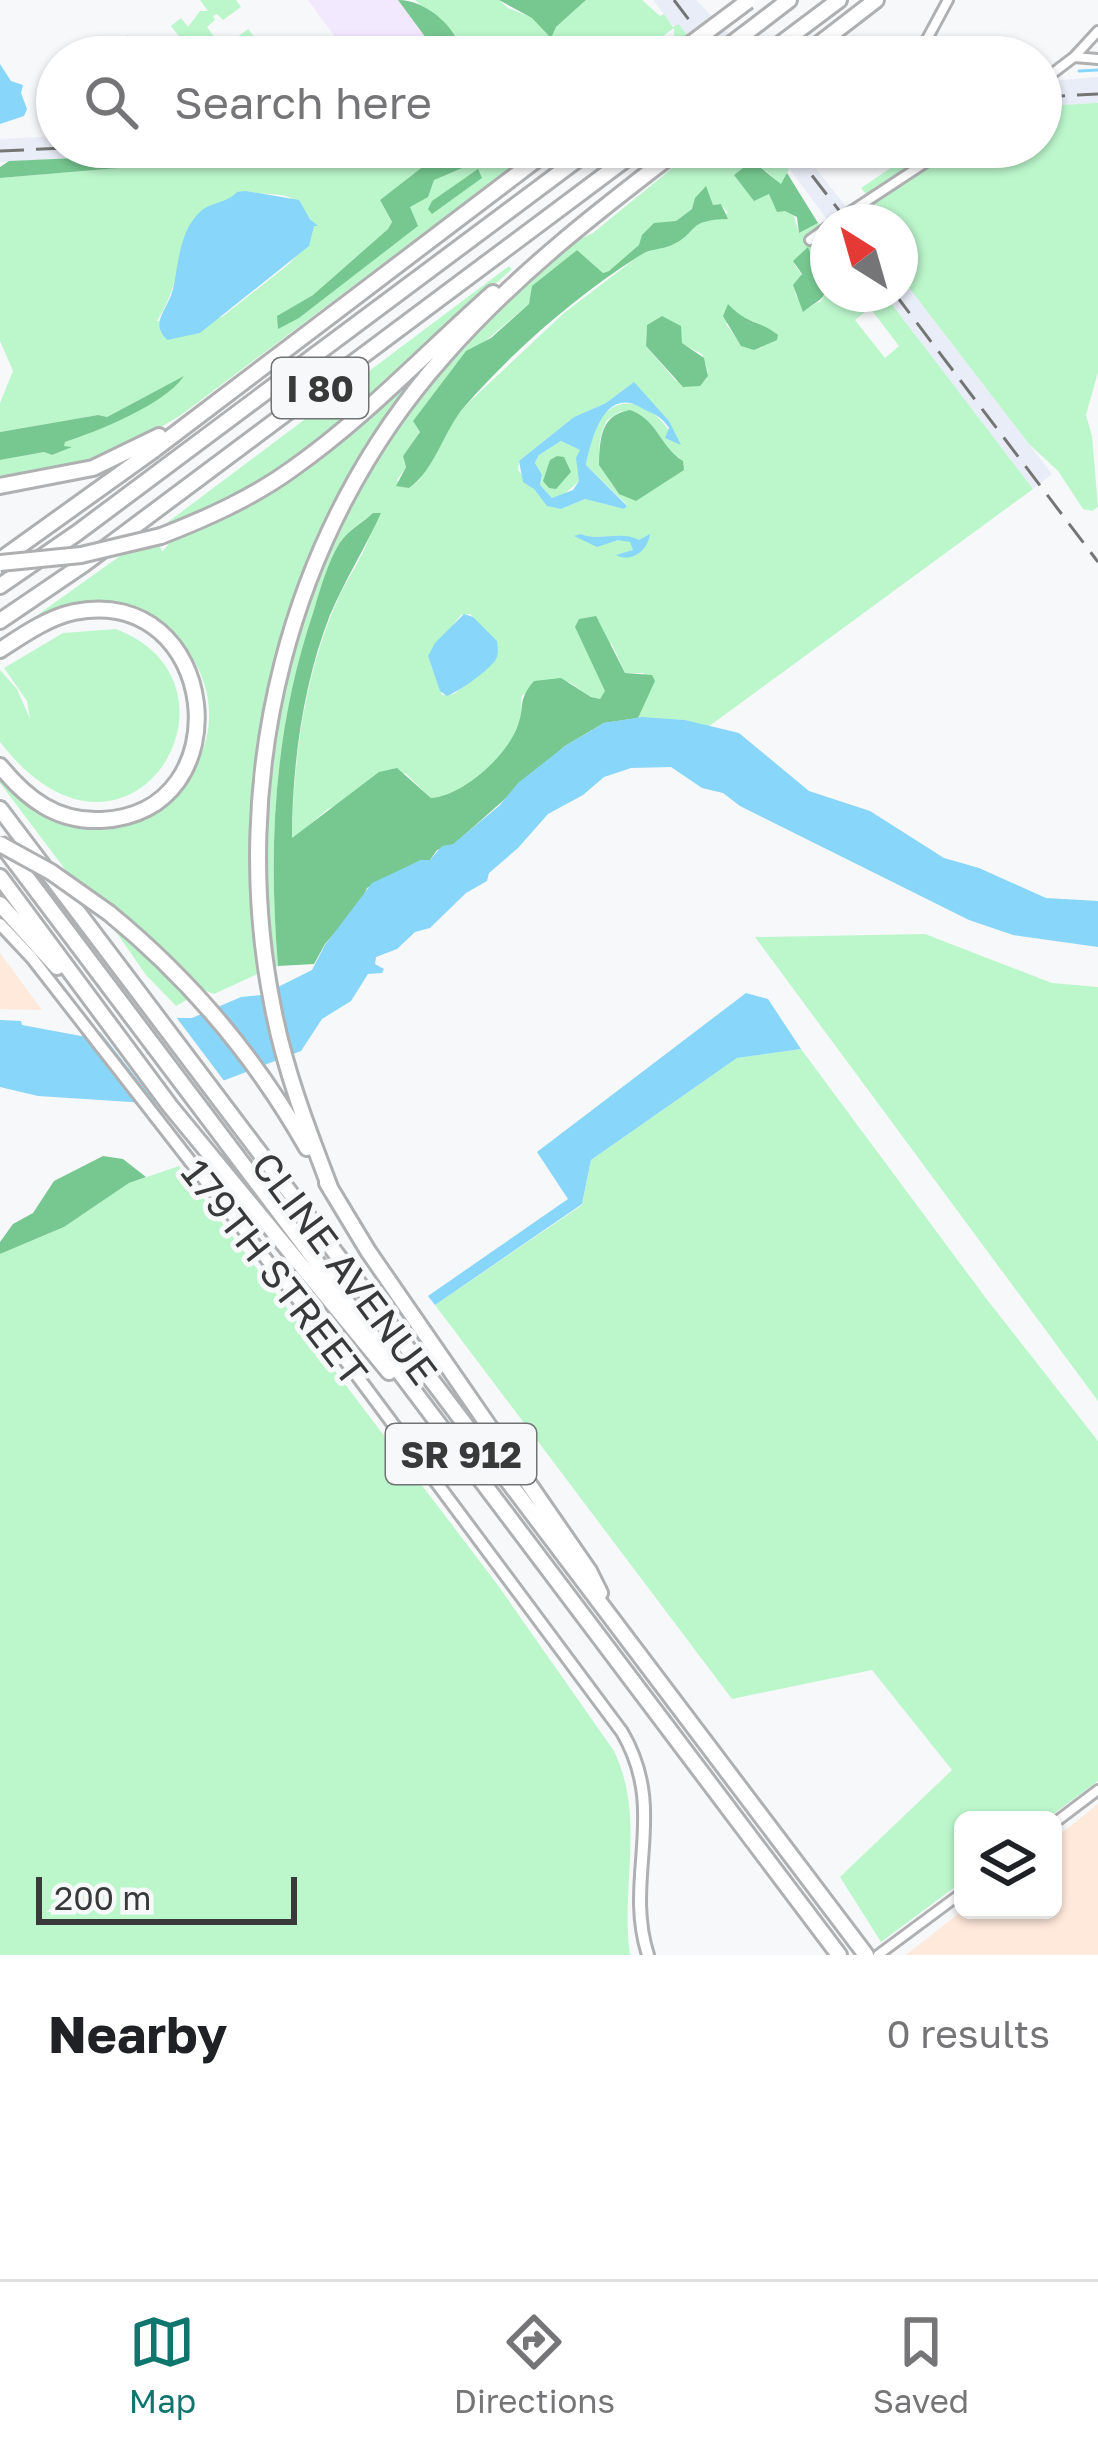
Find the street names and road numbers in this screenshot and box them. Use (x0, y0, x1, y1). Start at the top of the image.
road number: I 80 (272, 358, 368, 418)
street label: CLINE AVENUE (242, 1143, 448, 1393)
street label: 179TH STREET (172, 1150, 378, 1394)
road number: SR 912 (386, 1424, 536, 1484)

